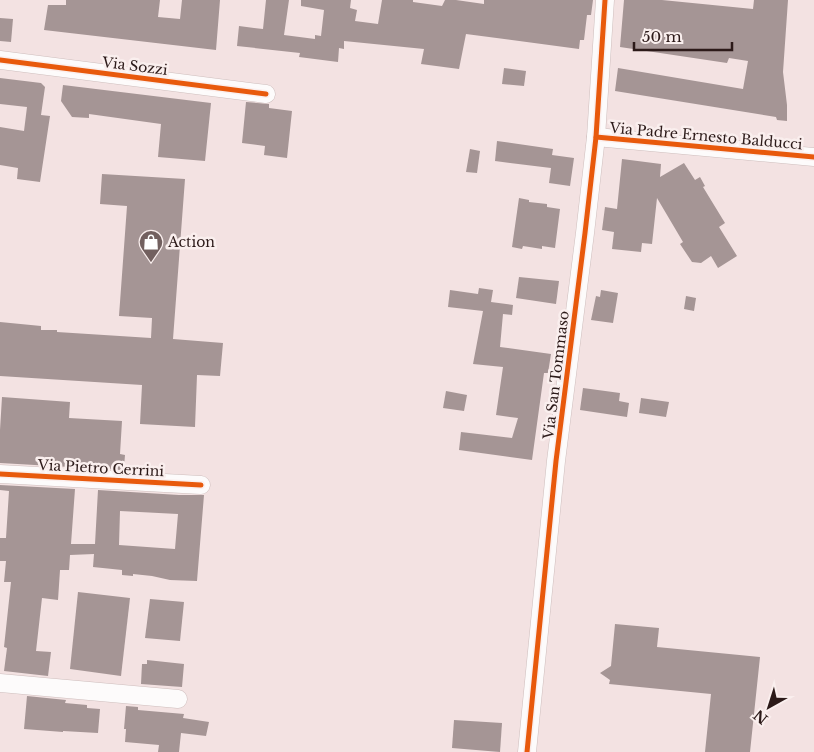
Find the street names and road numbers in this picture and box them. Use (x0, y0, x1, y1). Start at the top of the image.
street label: Via Sozzi (100, 53, 169, 79)
street label: Via Padre Ernesto Balducci (608, 119, 803, 153)
street label: Via San Tommaso (539, 310, 573, 441)
street label: Via Pietro Cerrini (36, 456, 165, 480)

